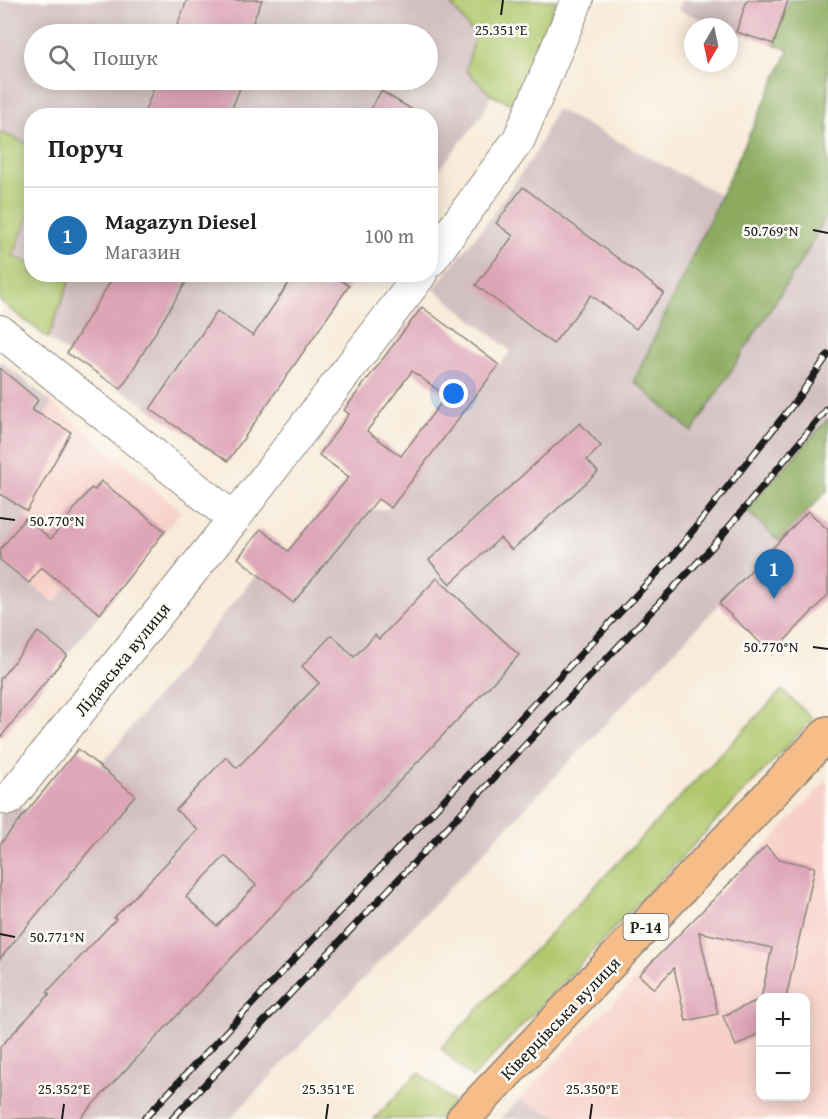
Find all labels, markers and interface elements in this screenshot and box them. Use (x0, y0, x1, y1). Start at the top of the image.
north arrow (684, 18, 738, 72)
text: 25.351°E (475, 19, 528, 40)
search box (24, 24, 438, 90)
icon: search (45, 41, 78, 74)
text: Пошук (93, 41, 158, 73)
text: Поруч (48, 128, 123, 167)
text: Magazyn Diesel (105, 205, 257, 237)
text: 50.769°N (744, 220, 799, 241)
text: 1 (62, 221, 73, 250)
text: 100 m (364, 221, 414, 250)
text: Магазин (105, 237, 180, 266)
your location (439, 379, 468, 408)
text: 50.770°N (30, 510, 85, 531)
pin: 1 (754, 550, 794, 599)
street label: Лідавська вулиця (67, 596, 177, 722)
text: 50.770°N (744, 636, 799, 657)
road number: Р-14 (624, 914, 668, 940)
text: 50.771°N (30, 926, 85, 947)
street label: Ківерцівська вулиця (494, 950, 626, 1086)
map controls (756, 993, 810, 1101)
button: + (756, 993, 810, 1047)
button: − (756, 1047, 810, 1101)
text: 25.352°E (38, 1078, 91, 1099)
text: 25.351°E (302, 1078, 355, 1099)
text: 25.350°E (566, 1078, 619, 1099)

